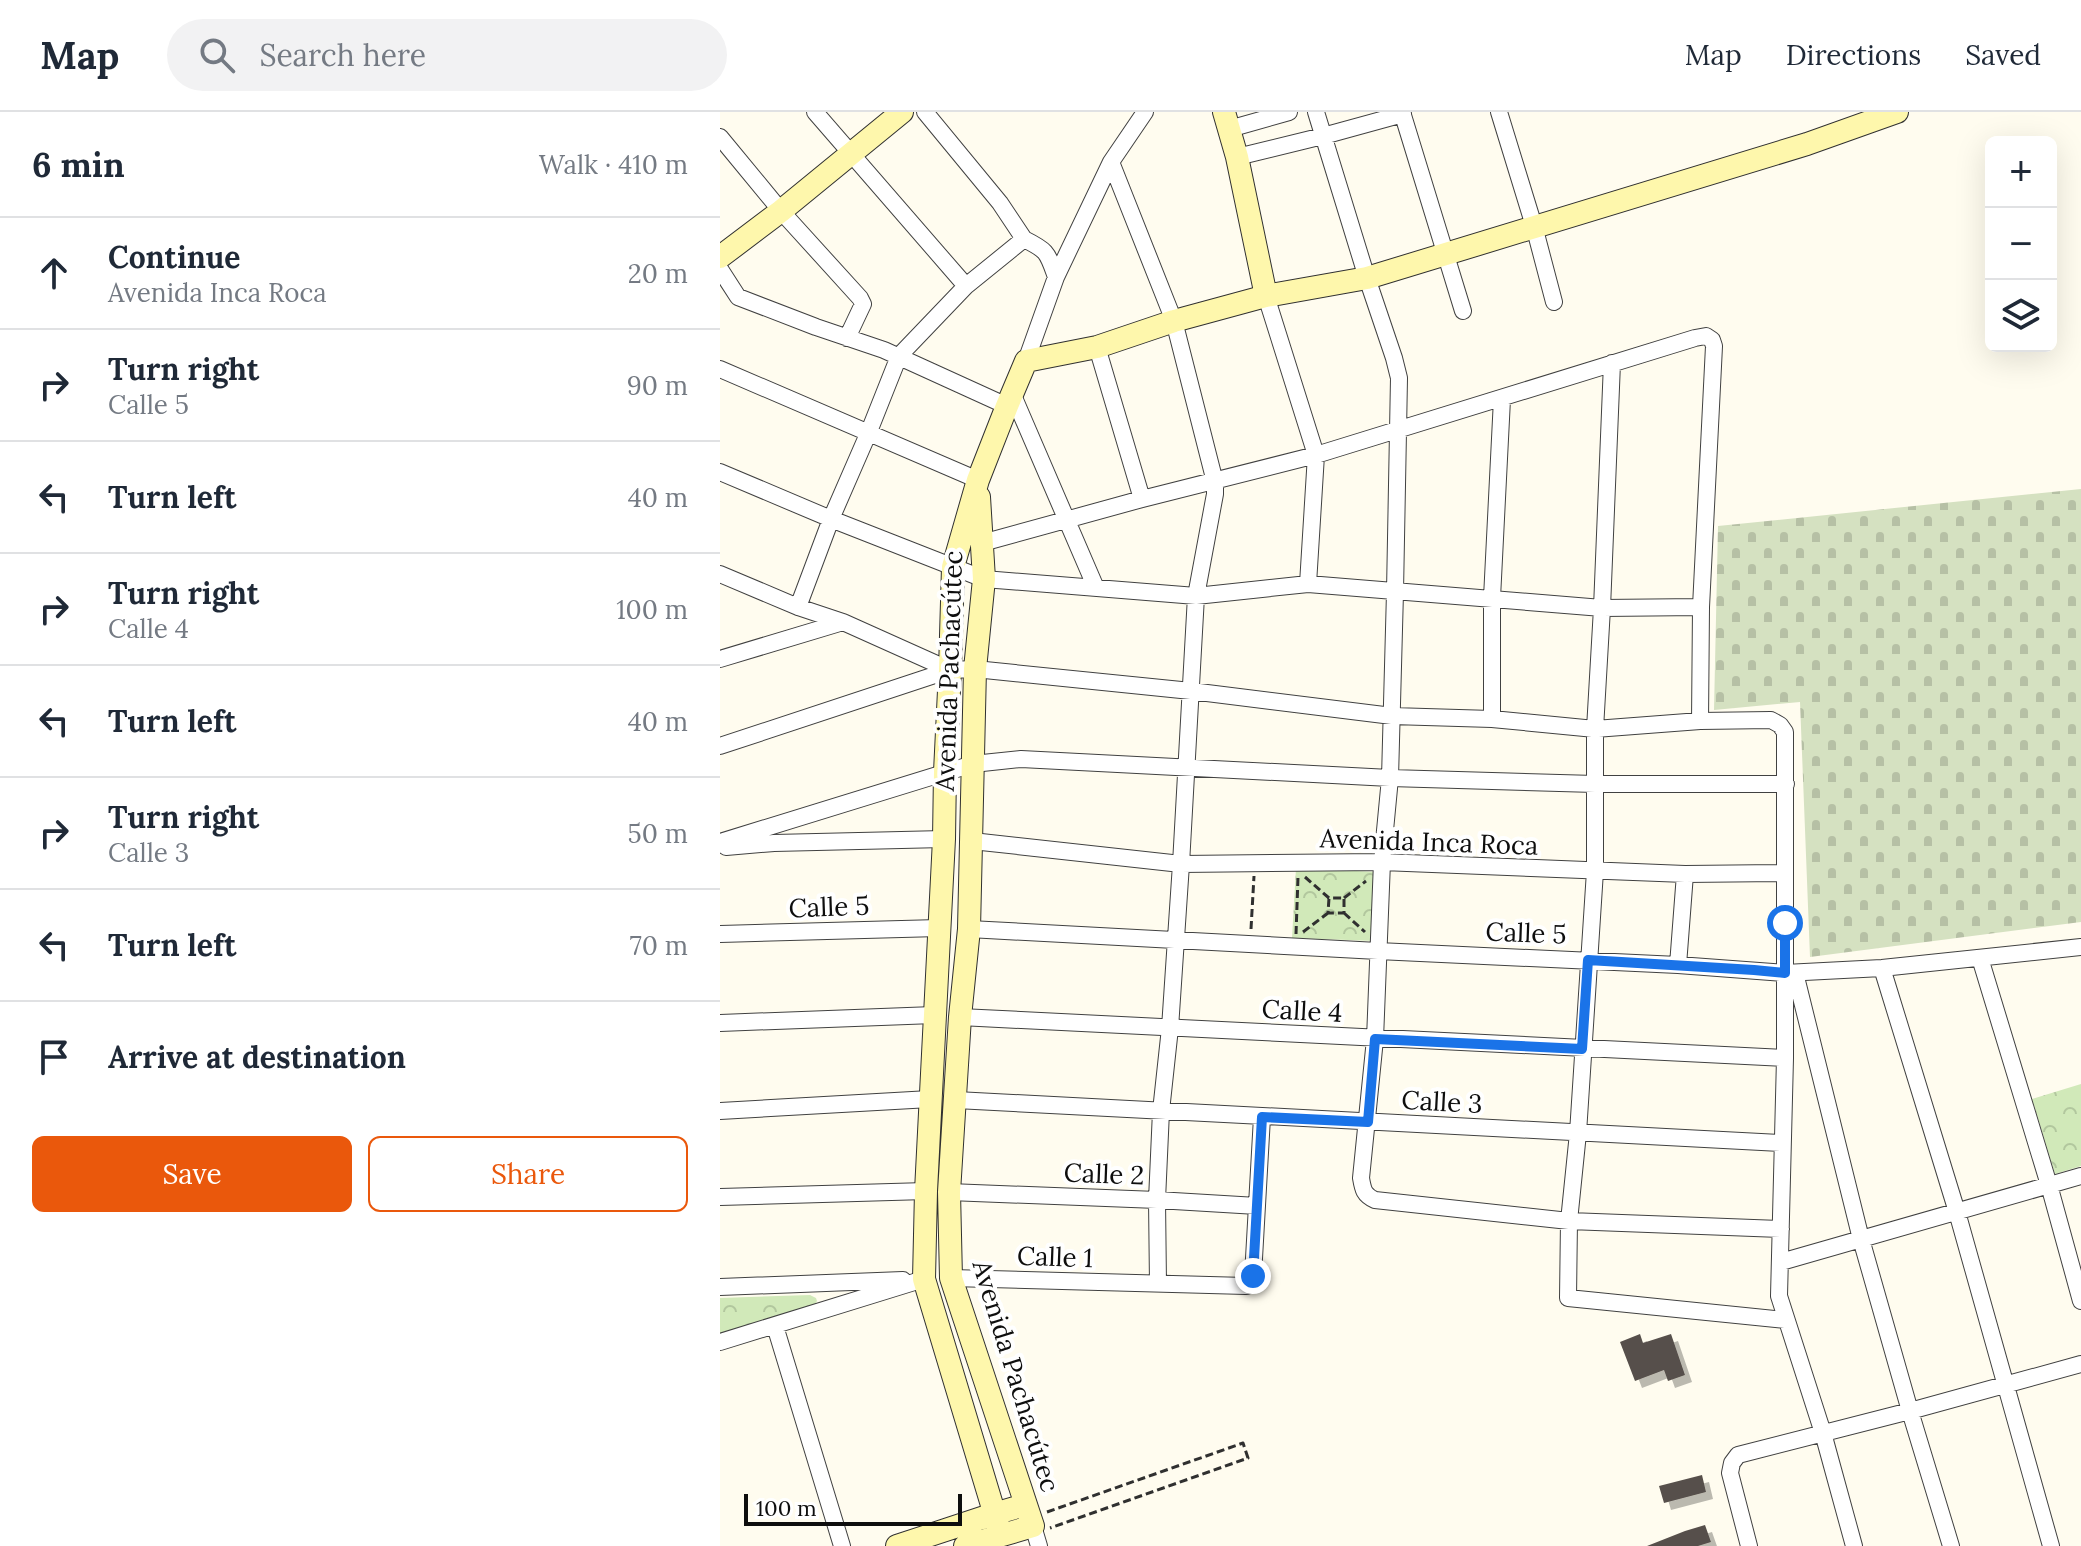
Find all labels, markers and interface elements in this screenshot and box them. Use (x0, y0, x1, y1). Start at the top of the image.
search box (167, 19, 727, 91)
text: Map (40, 31, 119, 79)
icon: search (195, 33, 239, 77)
text: Search here (259, 36, 426, 74)
text: Map (1685, 37, 1742, 73)
text: Directions (1786, 37, 1921, 73)
text: Saved (1965, 37, 2041, 73)
map controls (1985, 136, 2057, 352)
button: + (1985, 136, 2057, 208)
text: 6 min (32, 143, 125, 186)
text: Walk · 410 m (539, 148, 688, 181)
button: − (1985, 208, 2057, 280)
text: Continue (108, 238, 240, 276)
icon: ahead (32, 251, 76, 295)
text: 20 m (628, 257, 688, 290)
text: Avenida Inca Roca (108, 276, 327, 309)
button: layers (1985, 280, 2057, 352)
text: Turn right (108, 350, 259, 388)
icon: right (32, 363, 76, 407)
text: 90 m (627, 369, 688, 402)
text: Calle 5 (108, 388, 189, 421)
icon: left (32, 475, 76, 519)
text: Turn left (108, 478, 236, 516)
text: 40 m (628, 481, 688, 514)
street label: Avenida Pachacútec (928, 550, 969, 793)
text: Turn right (108, 574, 259, 612)
icon: right (32, 587, 76, 631)
text: 100 m (616, 593, 688, 626)
text: Calle 4 (108, 612, 189, 645)
icon: left (32, 699, 76, 743)
text: Turn left (108, 702, 236, 740)
text: 40 m (628, 705, 688, 738)
text: Turn right (108, 798, 259, 836)
icon: right (32, 811, 76, 855)
text: 50 m (628, 817, 688, 850)
street label: Avenida Inca Roca (1318, 821, 1539, 862)
text: Calle 3 (108, 836, 189, 869)
street label: Calle 5 (788, 889, 870, 924)
route start (1767, 905, 1803, 941)
street label: Calle 5 (1485, 915, 1567, 950)
icon: left (32, 923, 76, 967)
text: Turn left (108, 926, 236, 964)
text: 70 m (630, 929, 688, 962)
street label: Calle 4 (1261, 992, 1343, 1029)
icon: arrive (32, 1035, 76, 1079)
text: Arrive at destination (108, 1038, 406, 1076)
street label: Calle 3 (1401, 1083, 1483, 1120)
button: Save (32, 1136, 352, 1212)
button: Share (368, 1136, 688, 1212)
street label: Calle 2 (1063, 1156, 1145, 1191)
street label: Calle 1 (1016, 1239, 1094, 1274)
street label: Avenida Pachacútec (965, 1255, 1067, 1496)
route end (1235, 1258, 1271, 1294)
scale bar (744, 1490, 962, 1526)
text: 100 m (756, 1494, 817, 1522)

